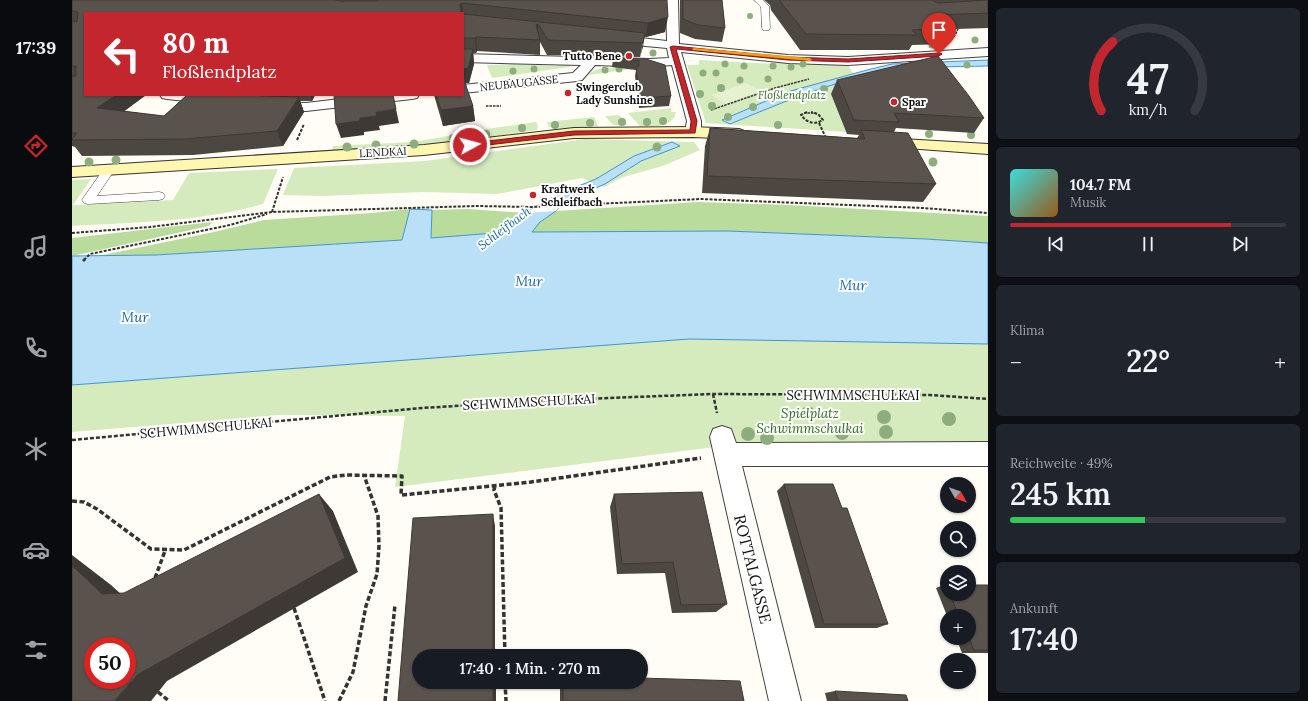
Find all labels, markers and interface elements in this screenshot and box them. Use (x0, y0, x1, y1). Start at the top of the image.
pin (922, 13, 956, 54)
icon: arrive (928, 19, 950, 41)
text: 80 m (162, 25, 229, 61)
icon: left (96, 28, 148, 80)
text: 17:39 (16, 36, 56, 59)
place label: Tutto Bene (563, 49, 621, 63)
marker: Tutto Bene (624, 51, 634, 61)
text: 47 (1127, 52, 1169, 105)
text: Floßlendplatz (162, 60, 277, 83)
street label: NEUBAUGASSE (479, 72, 559, 94)
place label: Swingerclub Lady Sunshine (576, 80, 653, 107)
marker: Swingerclub Lady Sunshine (563, 88, 573, 98)
park label: Floßlendplatz (758, 88, 826, 102)
place label: Spar (902, 95, 927, 109)
marker: Spar (889, 97, 899, 107)
text: km/h (1129, 101, 1168, 120)
position arrow (449, 124, 491, 166)
icon: directions (22, 132, 50, 160)
street label: LENDKAI (359, 144, 408, 160)
text: 104.7 FM (1070, 175, 1131, 194)
place label: Kraftwerk Schleifbach (541, 182, 603, 209)
marker: Kraftwerk Schleifbach (528, 190, 538, 200)
text: Musik (1070, 194, 1106, 211)
water label: Schleifbach (475, 203, 533, 253)
icon: music (22, 233, 50, 261)
icon: previous (1045, 233, 1067, 255)
icon: pause (1137, 233, 1159, 255)
icon: next (1229, 233, 1251, 255)
water label: Mur (515, 272, 543, 290)
water label: Mur (839, 276, 867, 294)
water label: Mur (121, 308, 149, 326)
text: Klima (1010, 322, 1044, 339)
icon: phone (22, 334, 50, 362)
text: 22° (1126, 342, 1170, 380)
text: − (1010, 348, 1022, 376)
text: + (1274, 348, 1286, 376)
street label: SCHWIMMSCHULKAI (786, 387, 920, 404)
street label: SCHWIMMSCHULKAI (462, 390, 596, 414)
park label: Spielplatz Schwimmschulkai (757, 405, 864, 437)
street label: SCHWIMMSCHULKAI (139, 414, 273, 442)
icon: climate (22, 435, 50, 463)
text: Reichweite · 49% (1010, 455, 1113, 472)
text: 245 km (1010, 475, 1111, 513)
north arrow (940, 477, 976, 513)
map controls (940, 477, 976, 689)
street label: ROTTALGASSE (730, 512, 776, 626)
button: search (940, 521, 976, 557)
icon: car (22, 536, 50, 564)
button: layers (940, 565, 976, 601)
text: Ankunft (1010, 600, 1058, 617)
button: + (940, 609, 976, 645)
text: 17:40 (1010, 620, 1079, 658)
icon: filters (22, 636, 50, 664)
speed limit sign: 50 (84, 637, 136, 689)
button: − (940, 653, 976, 689)
text: 17:40 · 1 Min. · 270 m (460, 659, 600, 678)

